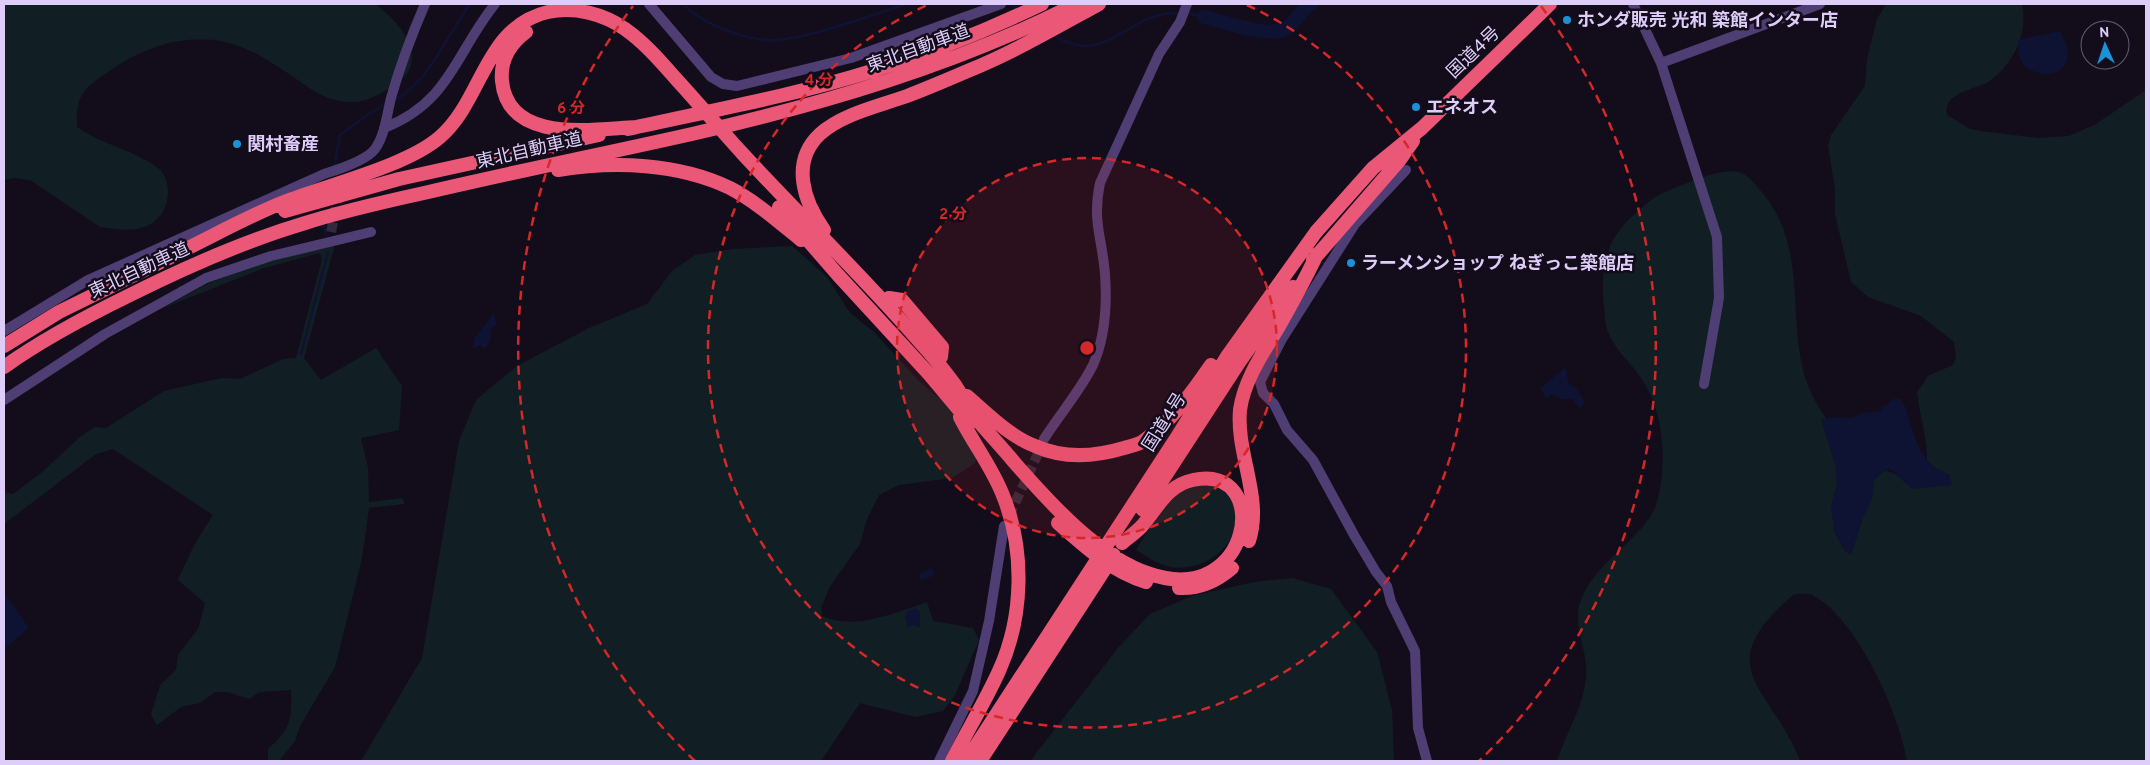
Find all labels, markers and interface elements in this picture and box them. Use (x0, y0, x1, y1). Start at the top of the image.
place label: ホンダ販売 光和 築館インター店 (1577, 10, 1838, 33)
marker: ホンダ販売 光和 築館インター店 (1561, 14, 1573, 26)
street label: 東北自動車道 (864, 20, 973, 79)
north arrow (2080, 20, 2130, 70)
street label: 国道4号 (1443, 22, 1505, 84)
text: N (2099, 25, 2110, 42)
text: 4 分 (805, 72, 833, 91)
place label: エネオス (1426, 97, 1498, 120)
text: 6 分 (557, 100, 585, 119)
marker: エネオス (1410, 101, 1422, 113)
street label: 東北自動車道 (474, 128, 585, 175)
place label: 関村畜産 (247, 134, 319, 157)
marker: 関村畜産 (231, 138, 243, 150)
text: 2 分 (939, 206, 967, 225)
street label: 東北自動車道 (86, 238, 193, 305)
place label: ラーメンショップ ねぎっこ築館店 (1361, 253, 1634, 276)
marker: ラーメンショップ ねぎっこ築館店 (1345, 257, 1357, 269)
centre of rings (1078, 339, 1096, 357)
street label: 国道4号 (1138, 389, 1192, 457)

